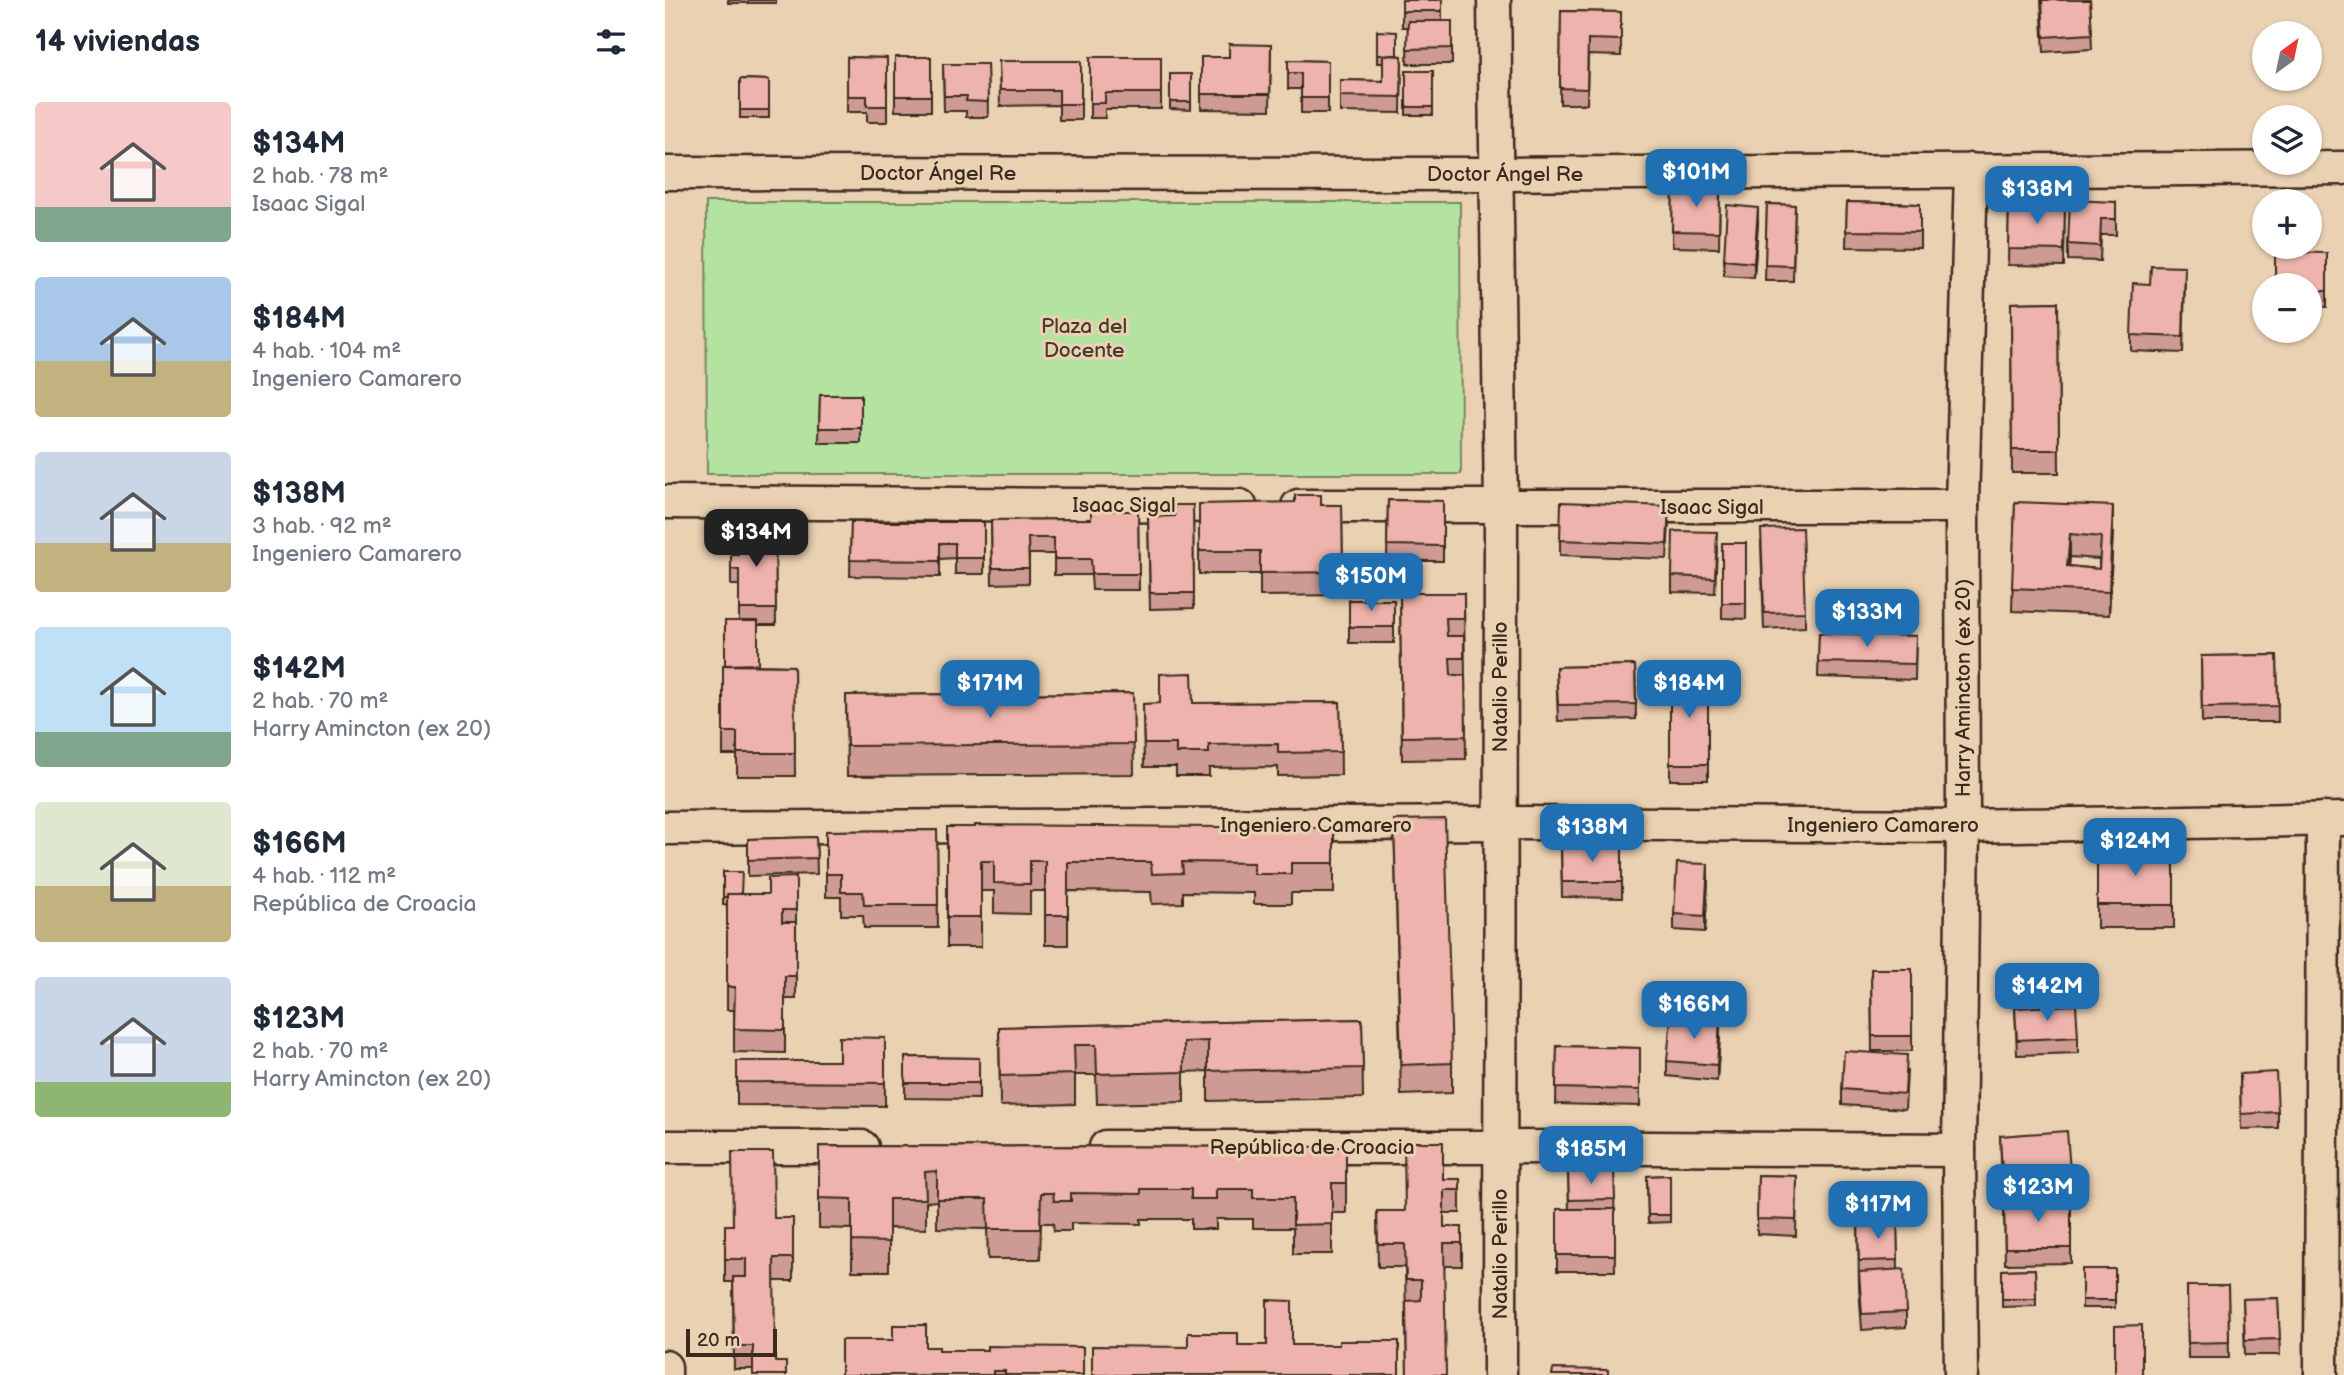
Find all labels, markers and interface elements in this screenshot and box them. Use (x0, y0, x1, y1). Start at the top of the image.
north arrow (2252, 21, 2322, 91)
map controls (2252, 21, 2322, 343)
icon: filters (592, 23, 630, 61)
text: 14 viviendas (35, 24, 200, 60)
button: layers (2252, 105, 2322, 175)
text: $134M (252, 126, 345, 162)
icon: home (91, 130, 175, 214)
pin: $101M (1647, 150, 1745, 209)
text: $101M (1662, 158, 1730, 186)
street label: Doctor Ángel Re (860, 161, 1016, 186)
text: 2 hab. · 78 m² (252, 162, 388, 190)
street label: Doctor Ángel Re (1427, 162, 1583, 187)
pin: $138M (1988, 166, 2086, 226)
text: $138M (2001, 175, 2073, 203)
button: + (2252, 189, 2322, 259)
text: Isaac Sigal (252, 190, 365, 218)
button: − (2252, 273, 2322, 343)
text: $184M (252, 301, 346, 337)
icon: home (91, 305, 175, 389)
park label: Plaza del Docente (1041, 314, 1127, 363)
text: 4 hab. · 104 m² (252, 337, 401, 365)
text: Ingeniero Camarero (252, 365, 462, 393)
text: $138M (252, 476, 346, 512)
icon: home (91, 480, 175, 564)
street label: Isaac Sigal (1072, 493, 1176, 518)
street label: Isaac Sigal (1660, 495, 1764, 520)
pin: $134M (707, 510, 805, 569)
text: 3 hab. · 92 m² (252, 512, 392, 540)
text: $134M (720, 518, 792, 546)
text: Ingeniero Camarero (252, 540, 462, 568)
pin: $150M (1322, 554, 1420, 613)
text: $150M (1335, 562, 1407, 590)
street label: Harry Amincton (ex 20) (1951, 579, 1976, 797)
pin: $133M (1818, 590, 1916, 649)
text: $133M (1831, 598, 1903, 626)
street label: Natalio Perillo (1488, 621, 1513, 753)
text: $142M (252, 651, 346, 687)
icon: home (91, 655, 175, 739)
pin: $171M (941, 660, 1039, 720)
pin: $184M (1640, 660, 1738, 720)
text: $171M (956, 669, 1024, 697)
text: $184M (1653, 669, 1725, 697)
text: 2 hab. · 70 m² (252, 687, 389, 715)
text: Harry Amincton (ex 20) (252, 715, 491, 743)
pin: $138M (1543, 804, 1641, 864)
street label: Ingeniero Camarero (1220, 813, 1412, 838)
text: $138M (1556, 813, 1628, 841)
street label: Ingeniero Camarero (1787, 813, 1979, 838)
pin: $124M (2086, 818, 2184, 878)
text: $166M (252, 826, 347, 862)
text: $124M (2099, 827, 2171, 855)
icon: home (91, 830, 175, 914)
text: 4 hab. · 112 m² (252, 862, 396, 890)
text: República de Croacia (252, 890, 477, 918)
pin: $142M (1998, 964, 2096, 1023)
text: $142M (2011, 972, 2083, 1000)
pin: $166M (1645, 982, 1743, 1041)
text: $166M (1658, 990, 1730, 1018)
text: $123M (252, 1001, 345, 1037)
icon: home (91, 1005, 175, 1089)
text: 2 hab. · 70 m² (252, 1037, 389, 1065)
text: Harry Amincton (ex 20) (252, 1065, 491, 1093)
pin: $185M (1542, 1126, 1640, 1186)
street label: República de Croacia (1209, 1135, 1415, 1160)
text: $185M (1555, 1135, 1627, 1163)
pin: $123M (1989, 1164, 2087, 1224)
text: $123M (2002, 1173, 2074, 1201)
pin: $117M (1829, 1182, 1927, 1241)
street label: Natalio Perillo (1488, 1188, 1513, 1320)
text: $117M (1844, 1190, 1912, 1218)
scale bar (686, 1326, 777, 1358)
text: 20 m (697, 1329, 740, 1352)

